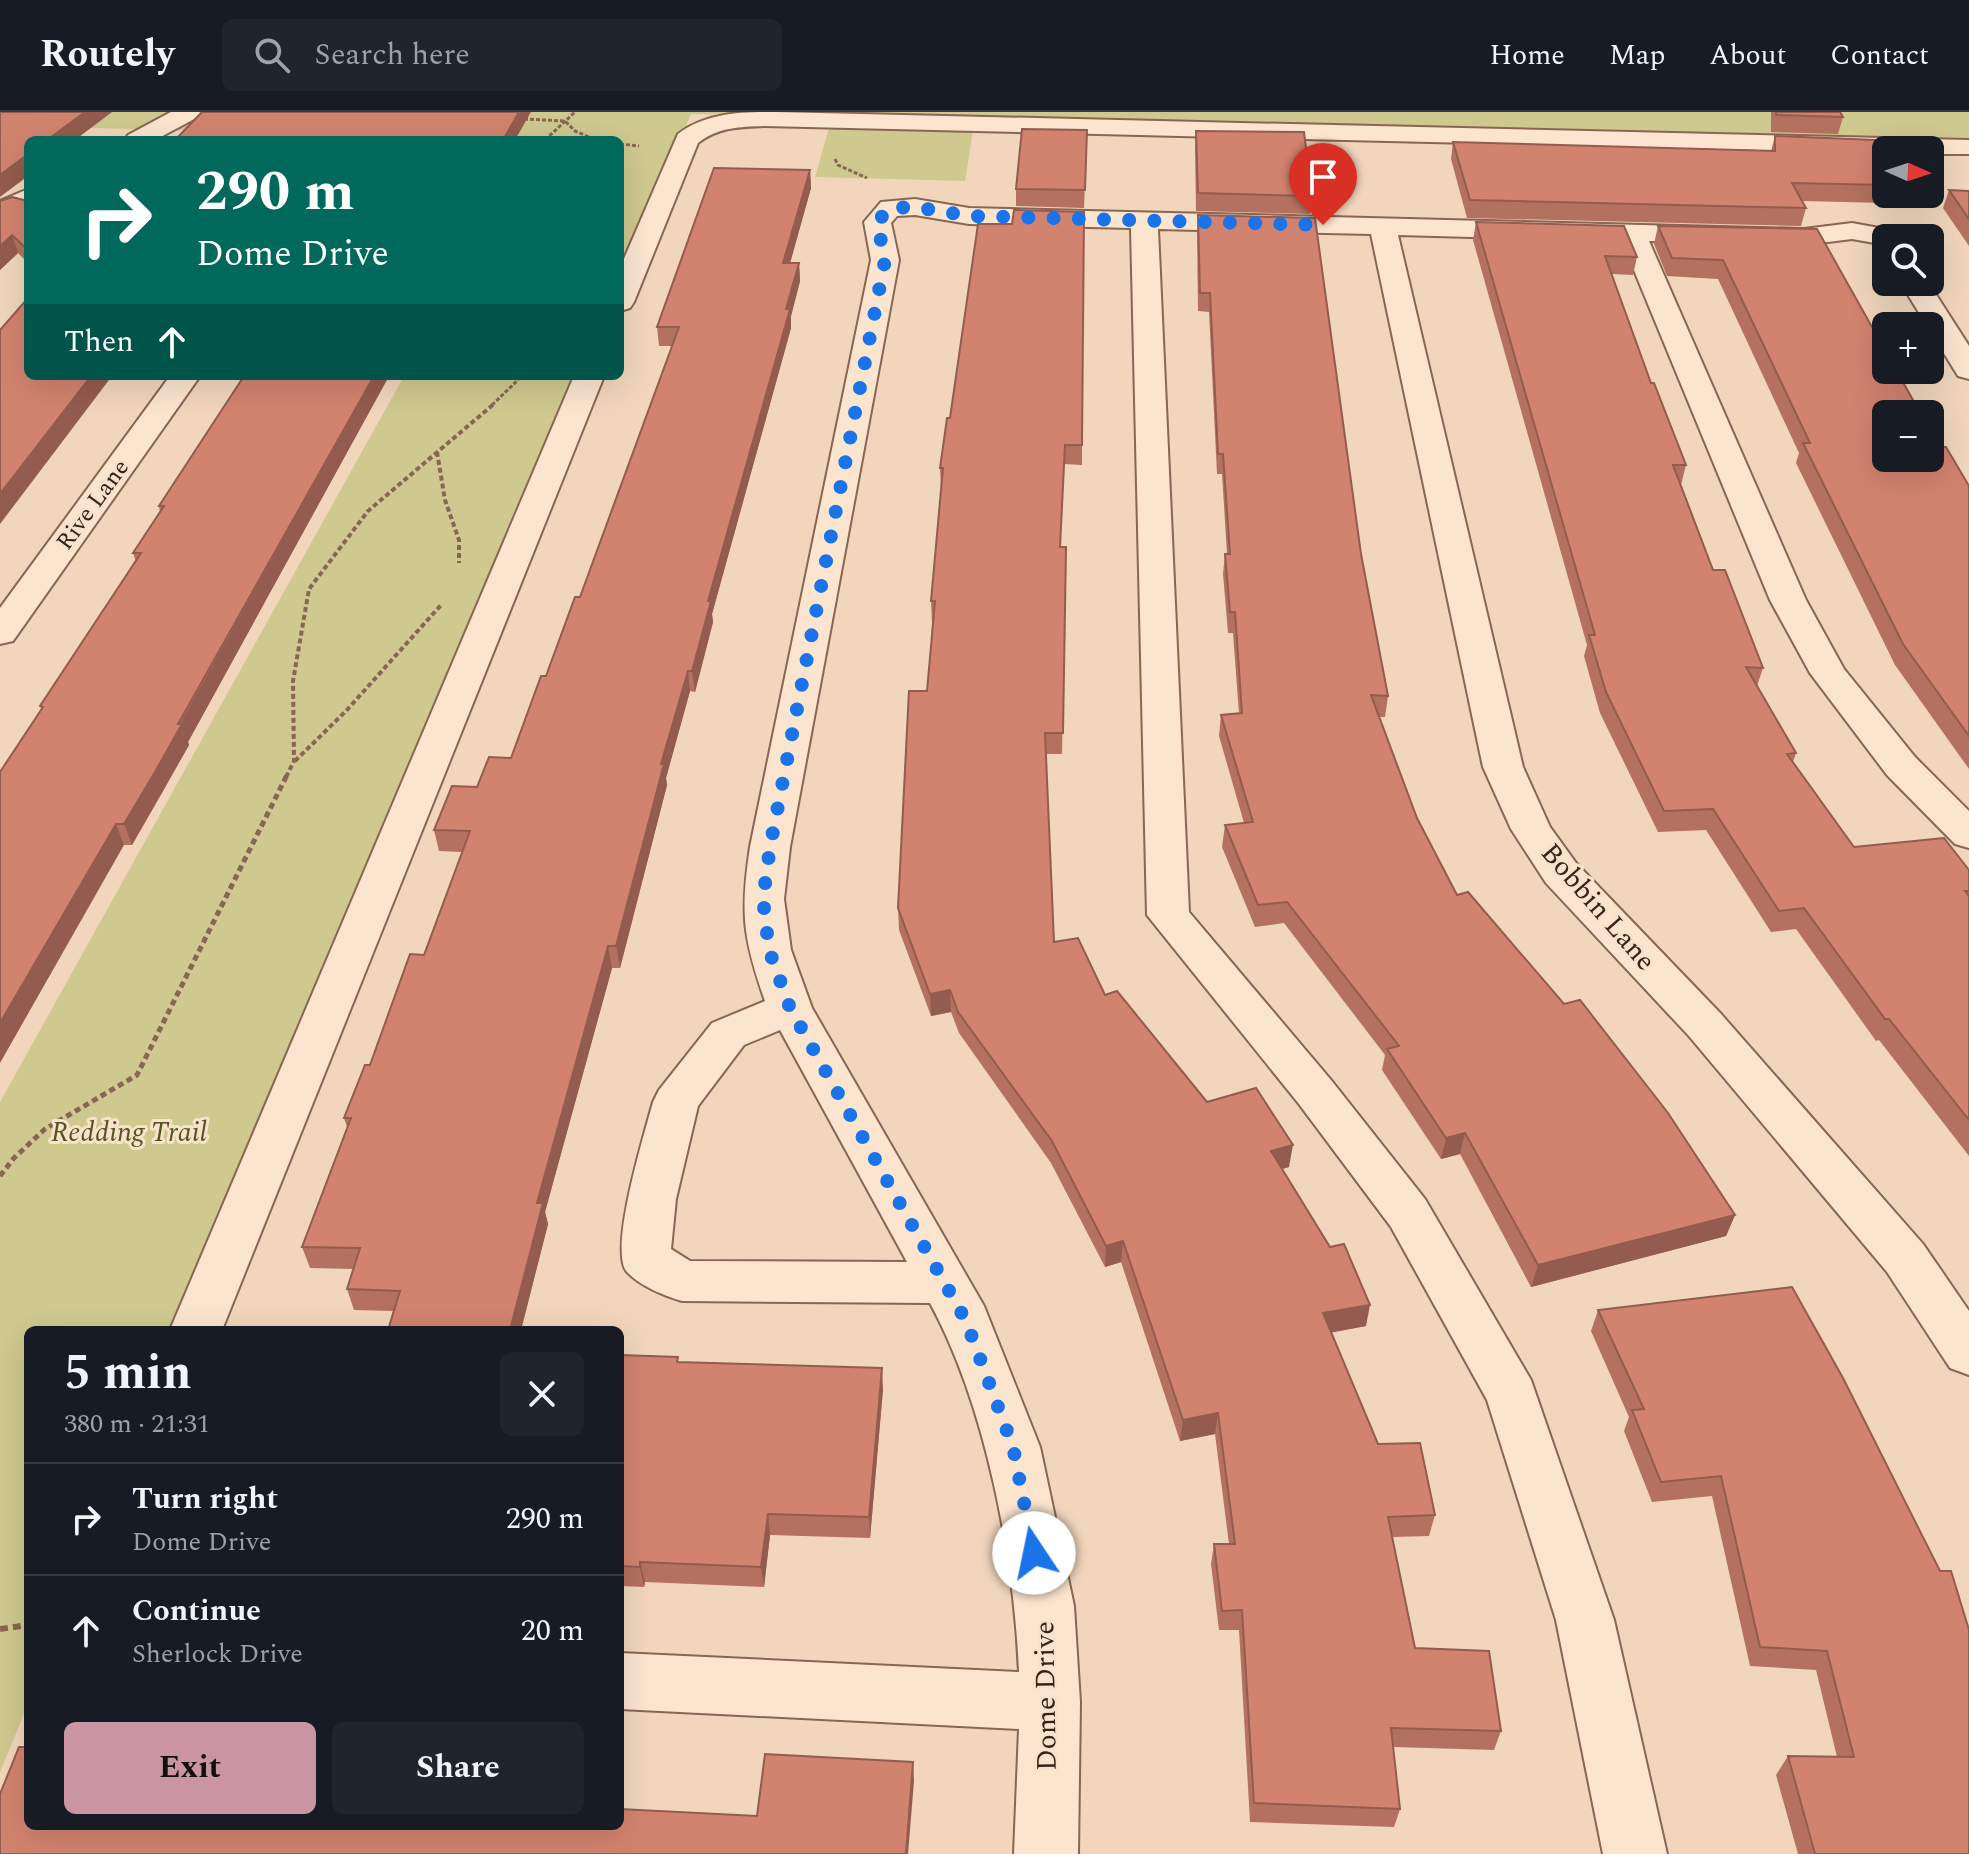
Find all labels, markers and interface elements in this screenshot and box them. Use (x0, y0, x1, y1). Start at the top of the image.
search box (222, 19, 782, 91)
text: Routely (40, 26, 174, 84)
text: Search here (314, 32, 470, 78)
icon: search (250, 33, 294, 77)
text: Home (1489, 34, 1565, 77)
text: Map (1609, 34, 1665, 77)
text: About (1709, 34, 1786, 77)
text: Contact (1830, 34, 1929, 77)
north arrow (1872, 136, 1944, 208)
map controls (1872, 136, 1944, 472)
pin (1289, 143, 1357, 225)
text: 290 m (196, 150, 355, 235)
icon: arrive (1301, 155, 1345, 199)
icon: right (64, 168, 168, 272)
button: search (1872, 224, 1944, 296)
text: Dome Drive (196, 227, 389, 282)
button: + (1872, 312, 1944, 384)
text: Then (64, 319, 134, 365)
icon: ahead (150, 320, 194, 364)
button: − (1872, 400, 1944, 472)
street label: Rive Lane (48, 452, 138, 558)
street label: Bobbin Lane (1530, 833, 1666, 981)
park label: Redding Trail (51, 1111, 207, 1154)
text: 5 min (64, 1337, 192, 1410)
button: close (500, 1352, 584, 1436)
text: 380 m · 21:31 (64, 1404, 210, 1444)
text: Turn right (132, 1476, 278, 1522)
text: 290 m (506, 1496, 584, 1542)
icon: right (64, 1497, 108, 1541)
position arrow (992, 1511, 1076, 1595)
text: Dome Drive (132, 1522, 271, 1562)
text: Continue (132, 1588, 261, 1634)
text: 20 m (521, 1608, 584, 1654)
icon: ahead (64, 1609, 108, 1653)
street label: Dome Drive (1023, 1621, 1069, 1771)
text: Sherlock Drive (132, 1634, 303, 1674)
button: Exit (64, 1722, 316, 1814)
button: Share (332, 1722, 584, 1814)

